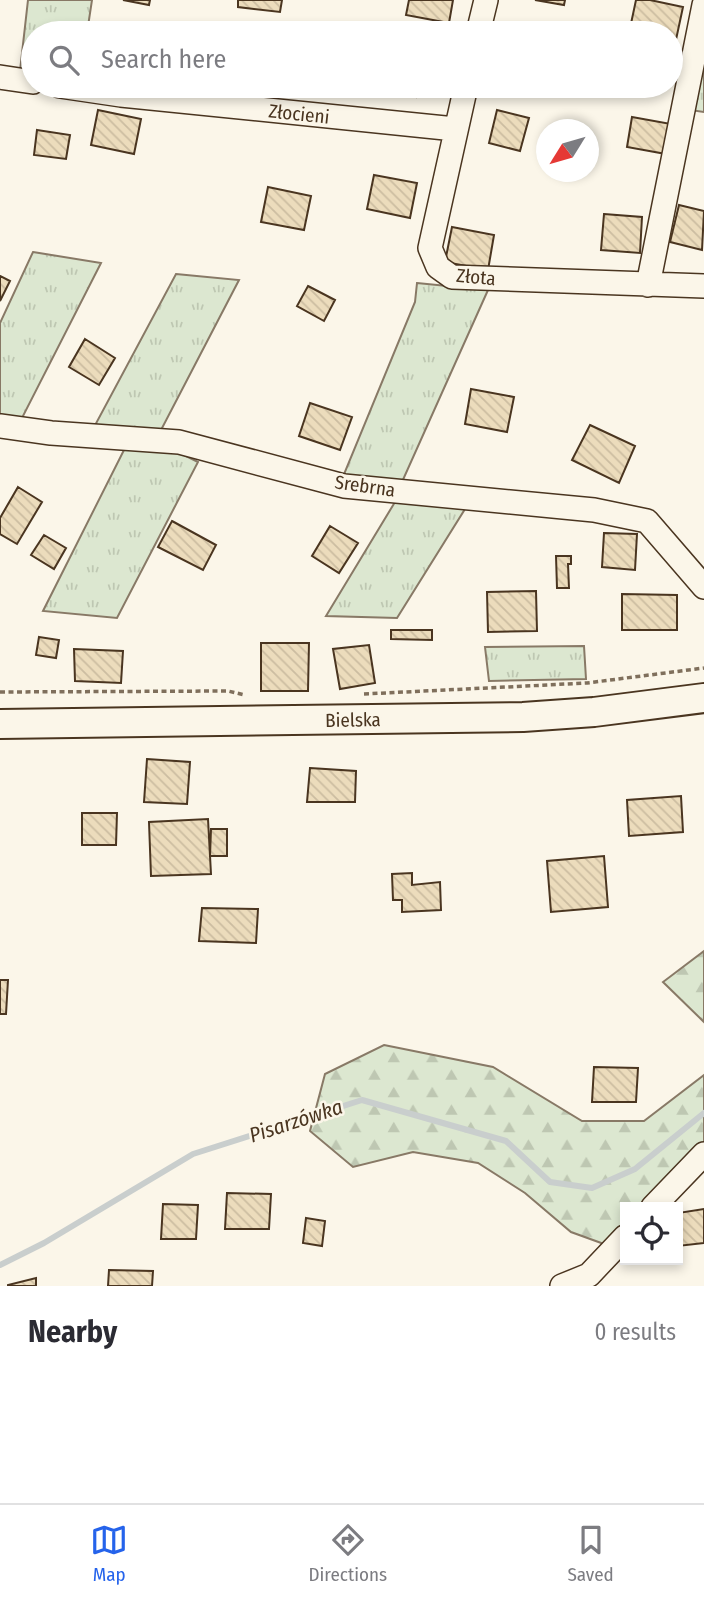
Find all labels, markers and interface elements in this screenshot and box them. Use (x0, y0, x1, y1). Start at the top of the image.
search box (21, 21, 683, 98)
icon: search (45, 41, 83, 79)
text: Search here (101, 44, 226, 75)
street label: Złocieni (267, 99, 331, 129)
north arrow (536, 119, 599, 182)
street label: Złota (455, 264, 497, 290)
street label: Srebrna (333, 470, 397, 502)
street label: Bielska (325, 708, 381, 732)
water label: Pisarzówka (246, 1094, 346, 1148)
map controls (620, 1202, 683, 1265)
button: locate (620, 1202, 683, 1265)
text: Nearby (28, 1314, 117, 1350)
text: 0 results (595, 1318, 676, 1346)
tab: Map (90, 1521, 128, 1586)
tab: Directions (308, 1521, 387, 1586)
tab: Saved (567, 1521, 614, 1586)

